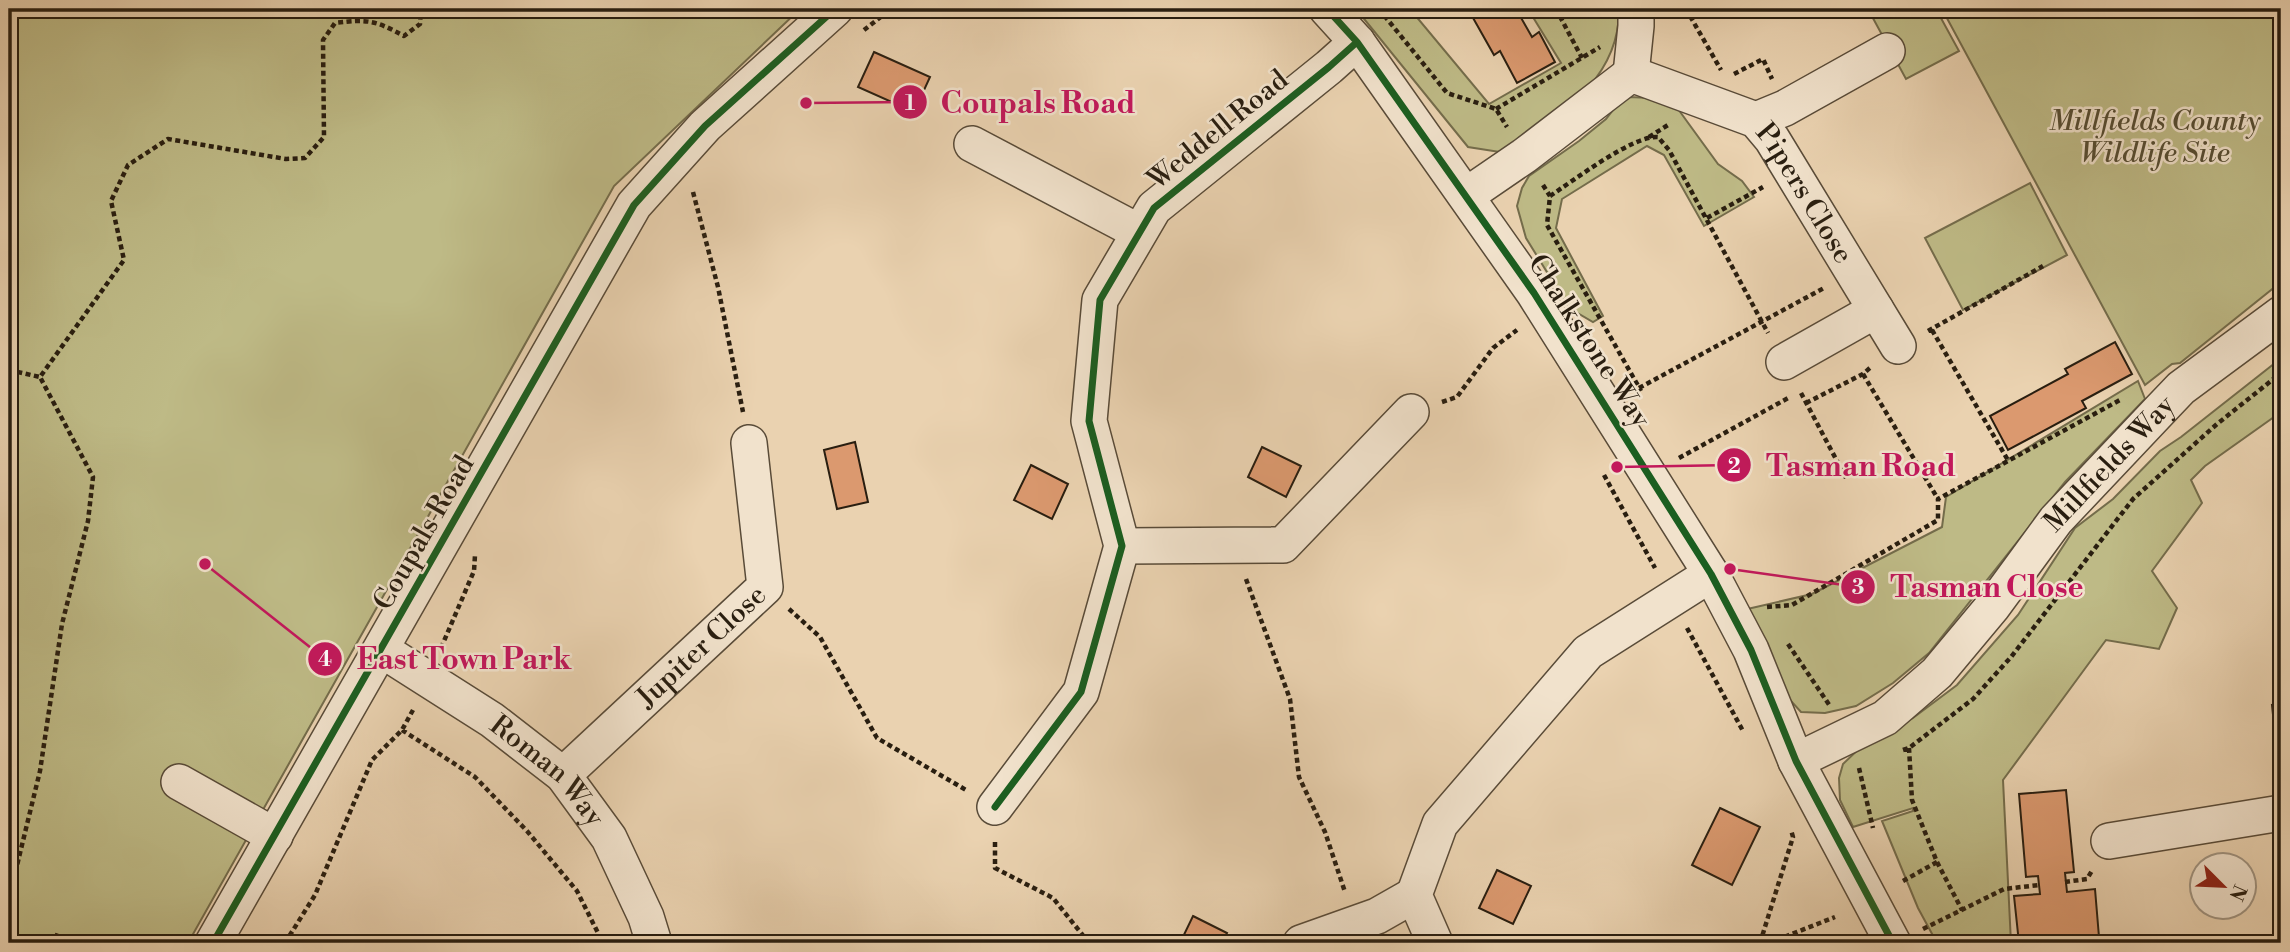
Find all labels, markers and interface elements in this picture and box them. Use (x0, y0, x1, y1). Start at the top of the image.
street label: Weddell Road (1140, 63, 1296, 198)
callout: Coupals Road (892, 77, 1150, 128)
text: Coupals Road (941, 85, 1136, 123)
text: 1 (905, 91, 915, 117)
park label: Millfields County Wildlife Site (2049, 104, 2262, 171)
street label: Pipers Close (1748, 115, 1861, 270)
street label: Chalkstone Way (1520, 248, 1658, 435)
street label: Millfields Way (2036, 388, 2182, 539)
callout: Tasman Road (1717, 440, 1970, 491)
text: Tasman Road (1766, 448, 1956, 486)
street label: Coupals Road (366, 449, 482, 616)
text: 2 (1727, 454, 1741, 480)
callout: Tasman Close (1841, 561, 2097, 612)
text: Tasman Close (1890, 569, 2084, 607)
text: 3 (1852, 575, 1864, 601)
street label: Jupiter Close (628, 577, 773, 716)
callout: East Town Park (307, 633, 585, 684)
text: East Town Park (357, 641, 572, 679)
text: 4 (318, 647, 332, 673)
street label: Roman Way (483, 707, 612, 834)
north arrow (2188, 850, 2258, 920)
text: N (2224, 881, 2252, 904)

